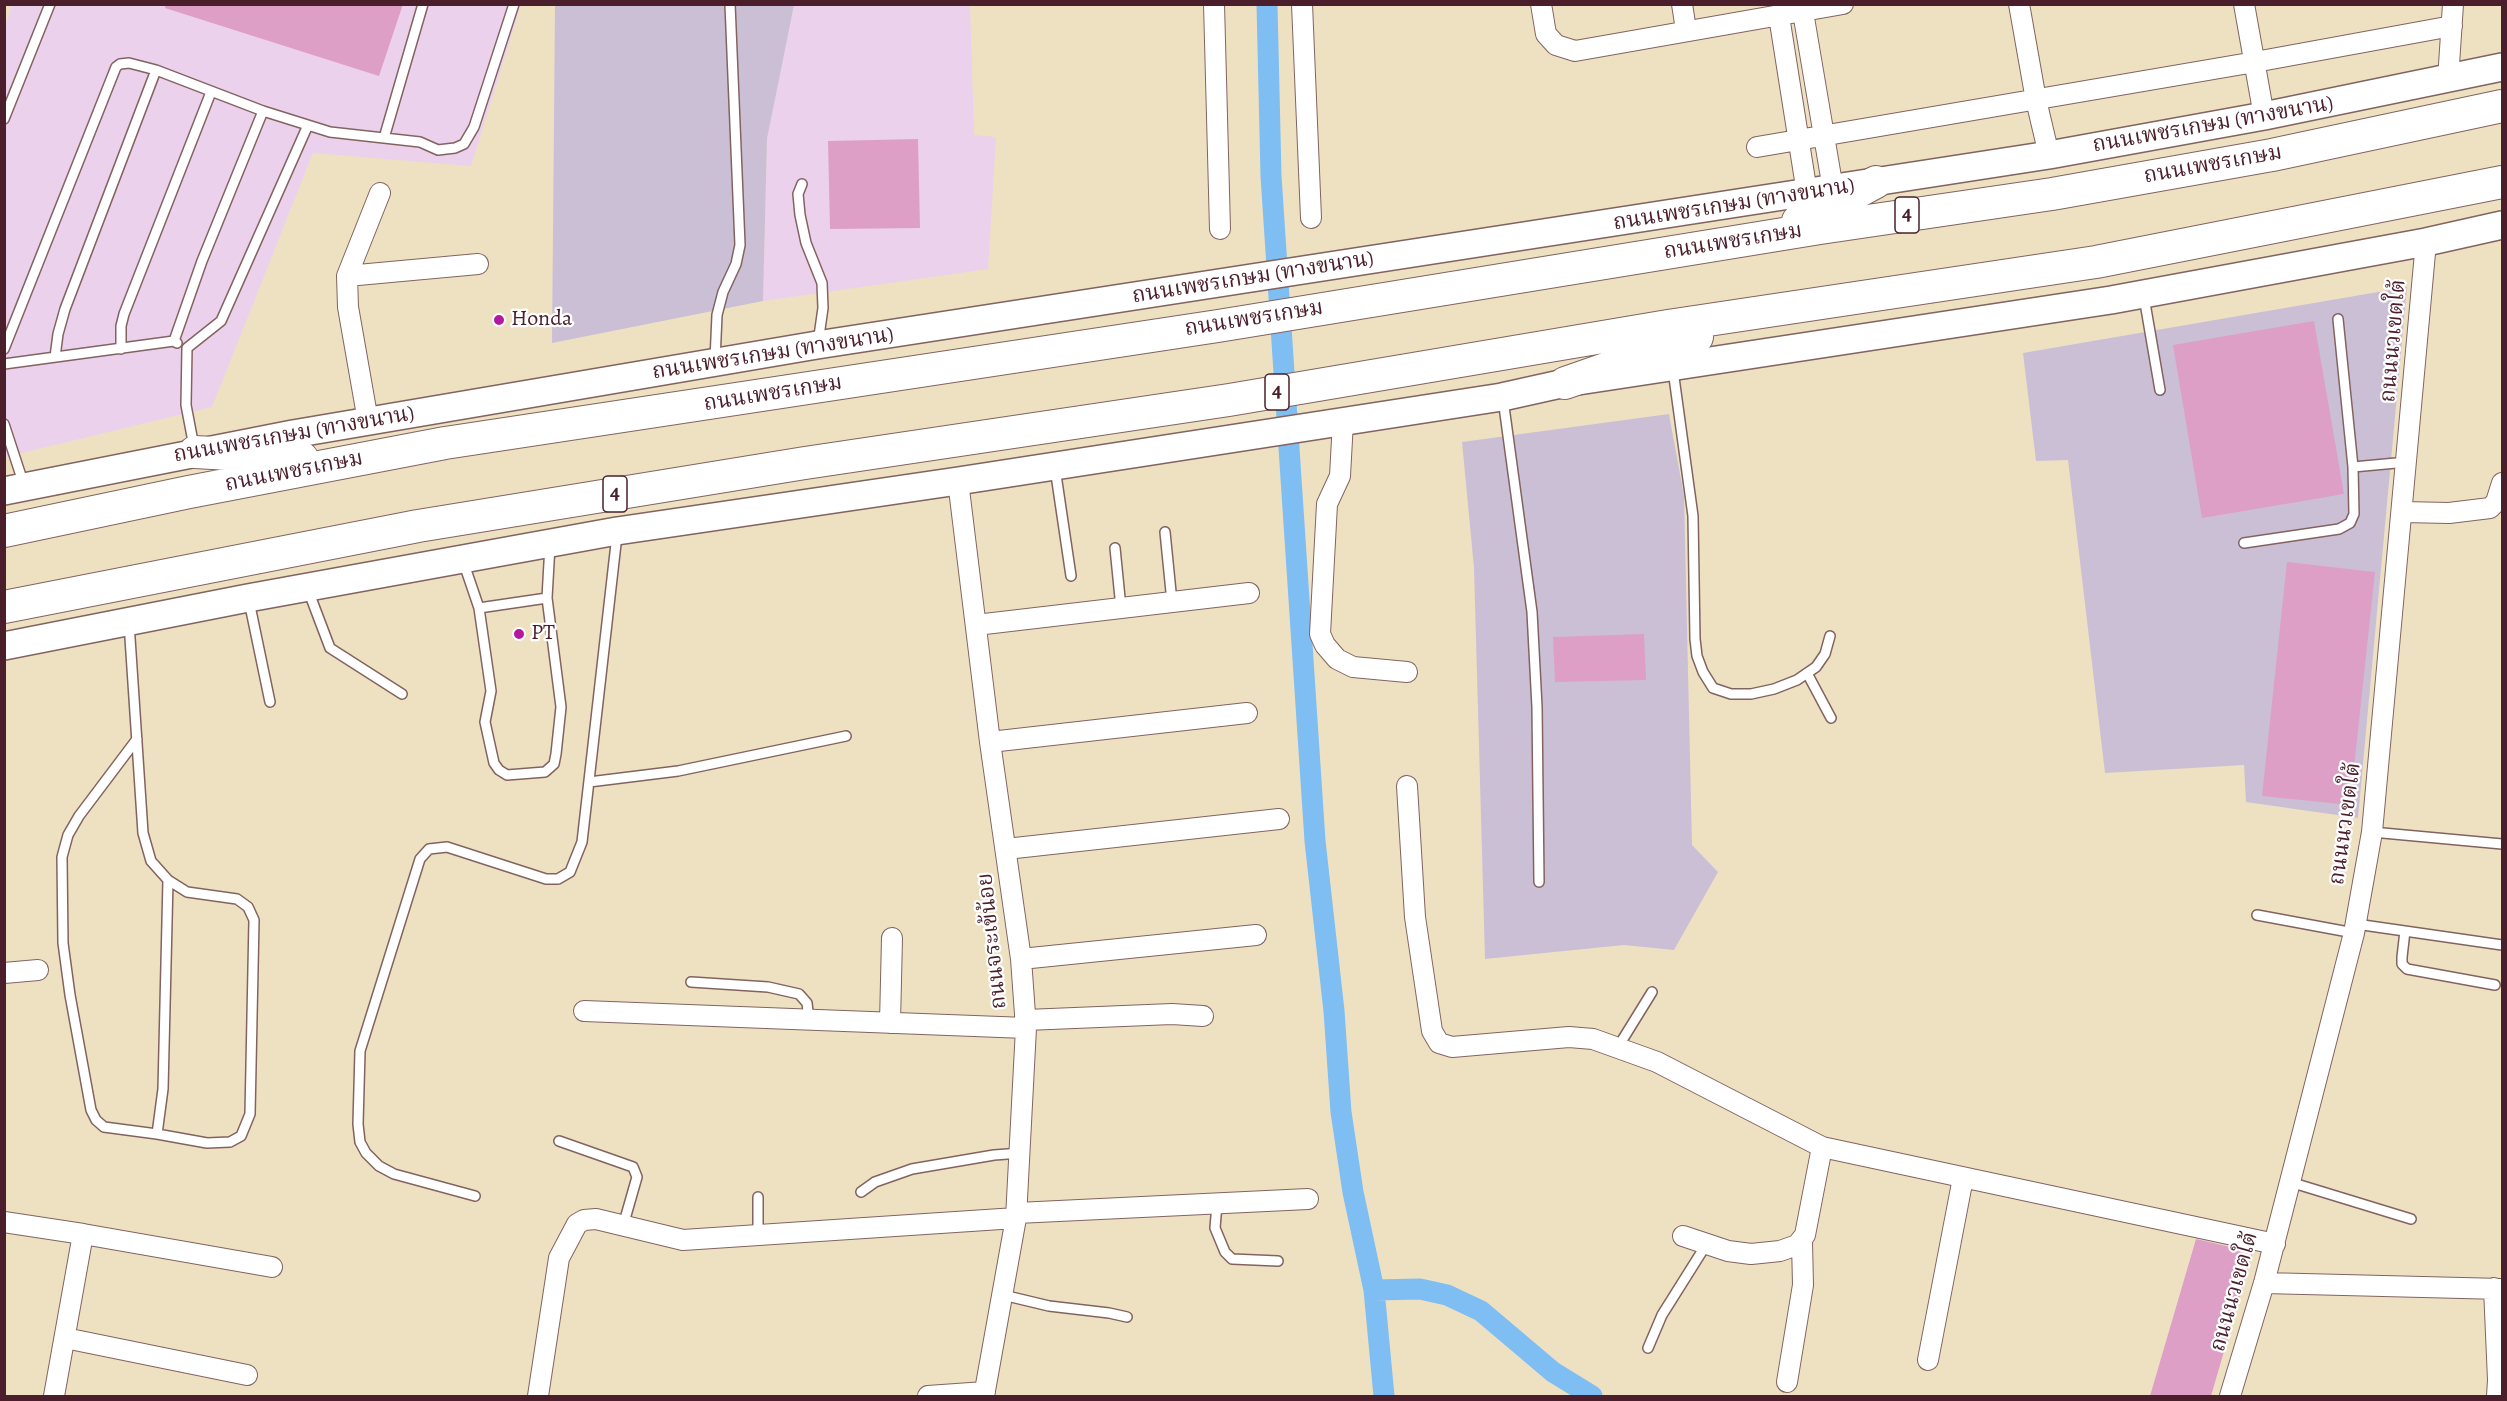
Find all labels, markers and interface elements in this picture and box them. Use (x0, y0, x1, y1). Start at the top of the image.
street label: ถนนเพชรเกษม (ทางขนาน) (2091, 91, 2335, 159)
street label: ถนนเพชรเกษม (2142, 140, 2284, 190)
street label: ถนนเพชรเกษม (ทางขนาน) (1611, 173, 1857, 237)
road number: 4 (1895, 197, 1919, 233)
street label: ถนนเพชรเกษม (1662, 218, 1804, 266)
street label: ถนนเพชรเกษม (ทางขนาน) (1130, 246, 1376, 310)
street label: ถนนนวเขตใต้ (2375, 278, 2413, 404)
street label: ถนนเพชรเกษม (1183, 295, 1325, 343)
place label: Honda (511, 307, 572, 333)
marker: Honda (492, 313, 506, 327)
street label: ถนนเพชรเกษม (ทางขนาน) (650, 322, 896, 386)
street label: ถนนเพชรเกษม (702, 370, 844, 418)
road number: 4 (1265, 374, 1289, 410)
street label: ถนนเพชรเกษม (ทางขนาน) (172, 401, 416, 469)
street label: ถนนเพชรเกษม (223, 446, 365, 498)
road number: 4 (603, 476, 627, 512)
place label: PT (531, 621, 555, 647)
marker: PT (512, 627, 526, 641)
street label: ถนนนวเขตใต้ (2324, 761, 2368, 887)
street label: ถนนจระเข้น้อย (973, 872, 1013, 1010)
street label: ถนนนวเขตใต้ (2205, 1229, 2265, 1355)

